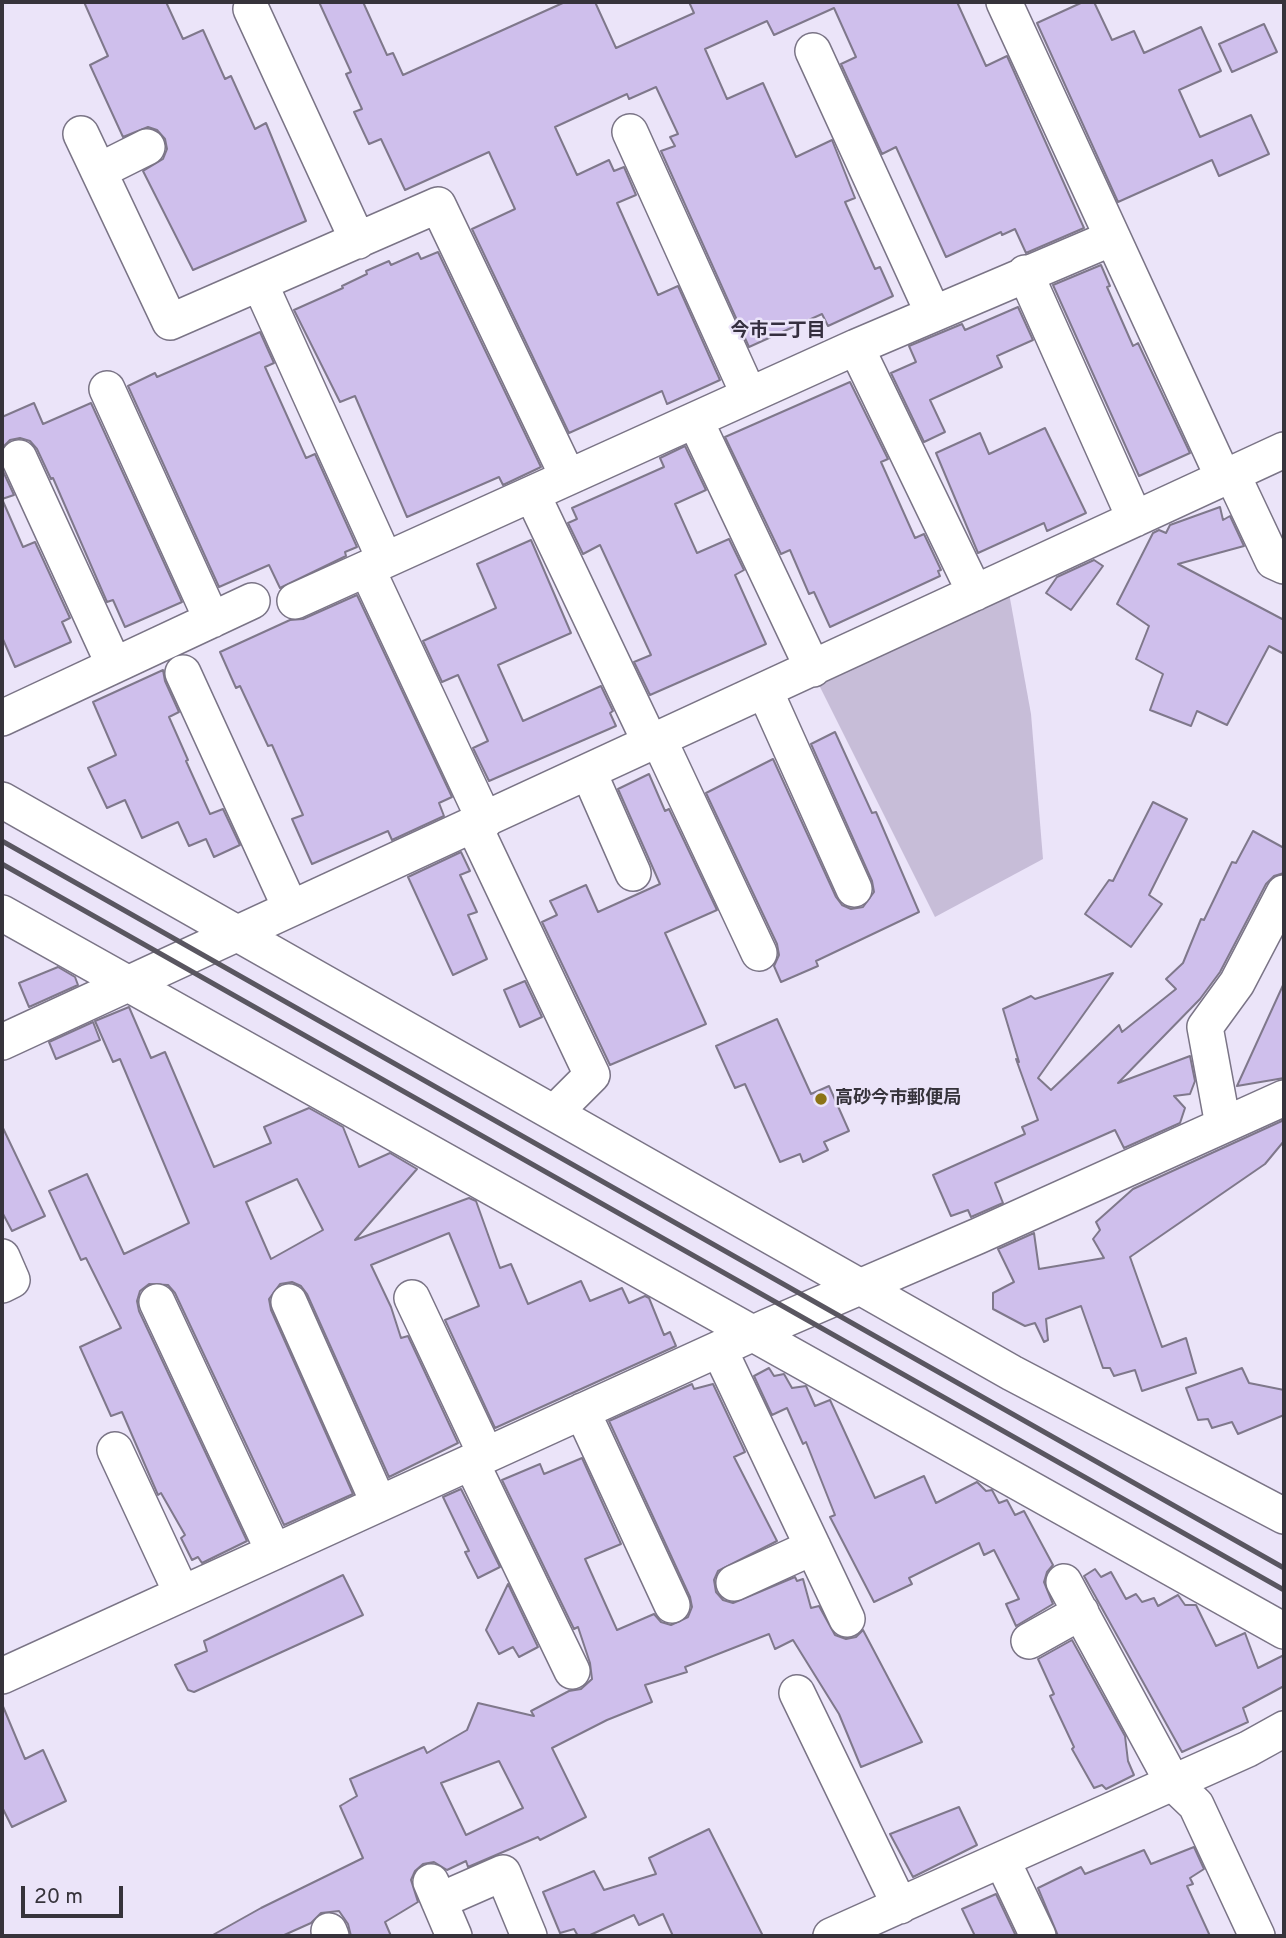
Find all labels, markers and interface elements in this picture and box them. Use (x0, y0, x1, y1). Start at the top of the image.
district label: 今市二丁目 (731, 321, 825, 343)
place label: 高砂今市郵便局 (835, 1088, 961, 1110)
marker: 高砂今市郵便局 (813, 1091, 829, 1107)
scale bar (24, 1871, 126, 1915)
text: 20 m (34, 1884, 83, 1911)

